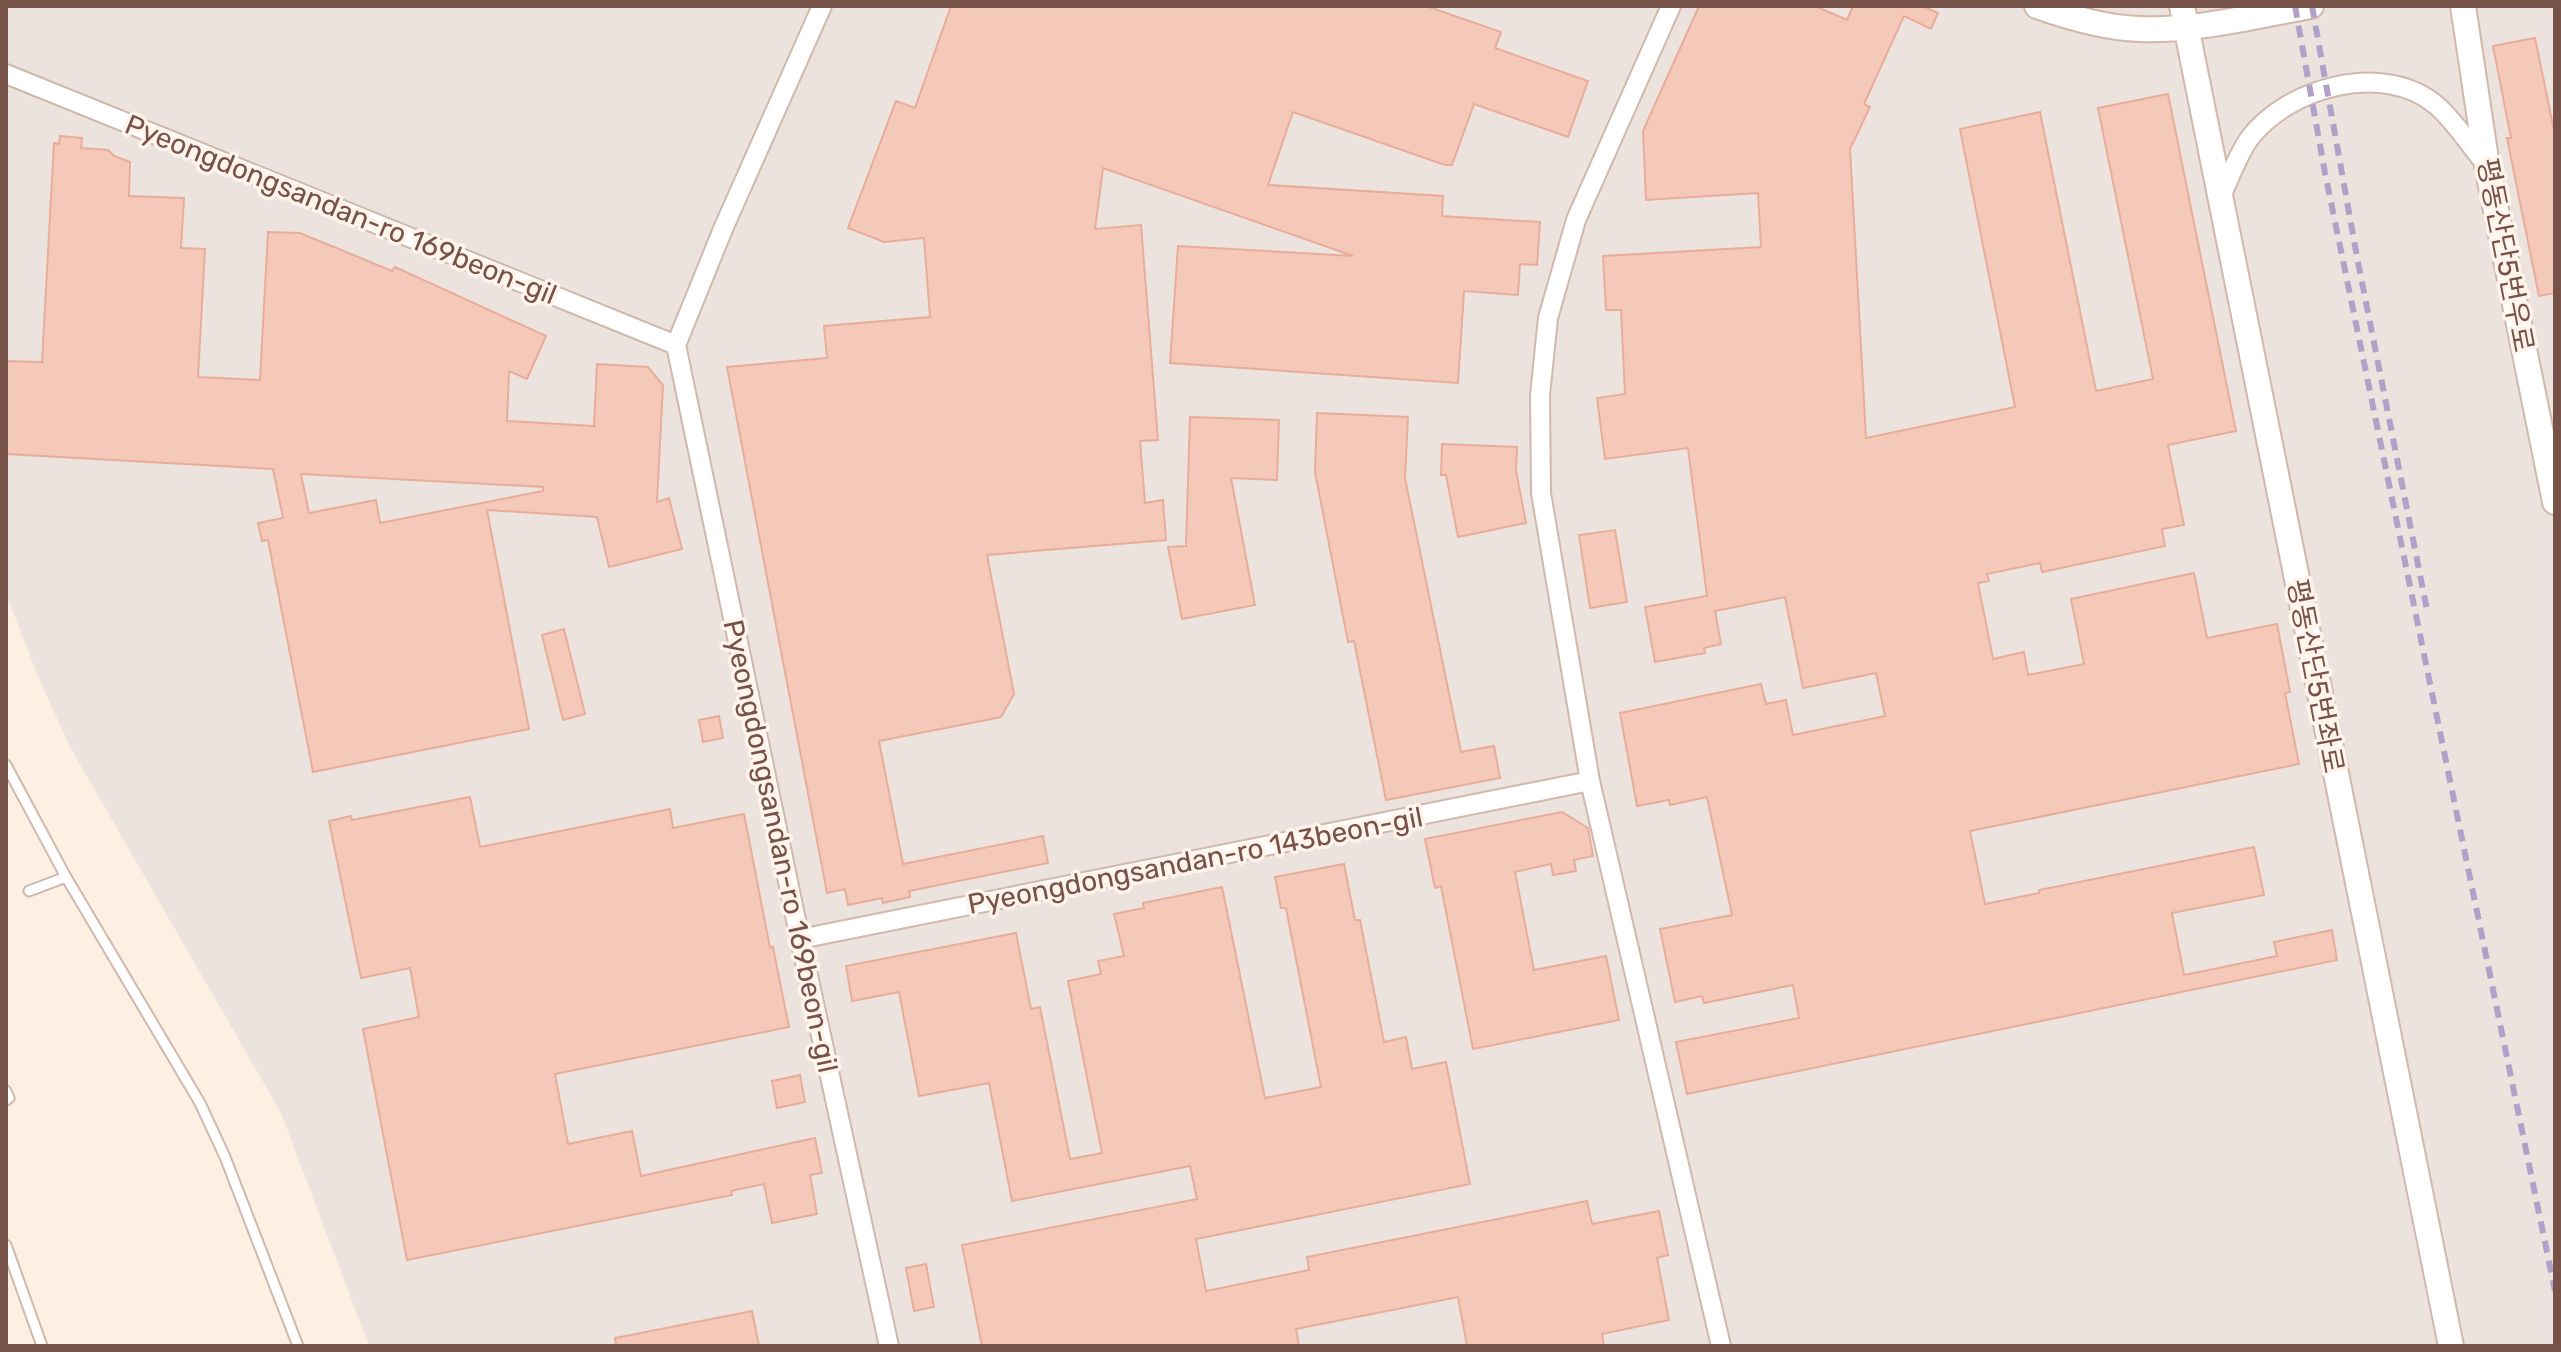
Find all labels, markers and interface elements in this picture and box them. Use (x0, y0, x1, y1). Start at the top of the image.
street label: Pyeongdongsandan-ro 169beon-gil (120, 108, 561, 311)
street label: 평동산단5번우로 (2471, 155, 2540, 355)
street label: 평동산단5번좌로 (2281, 576, 2350, 776)
street label: Pyeongdongsandan-ro 169beon-gil (716, 617, 845, 1076)
street label: Pyeongdongsandan-ro 143beon-gil (965, 800, 1425, 921)

